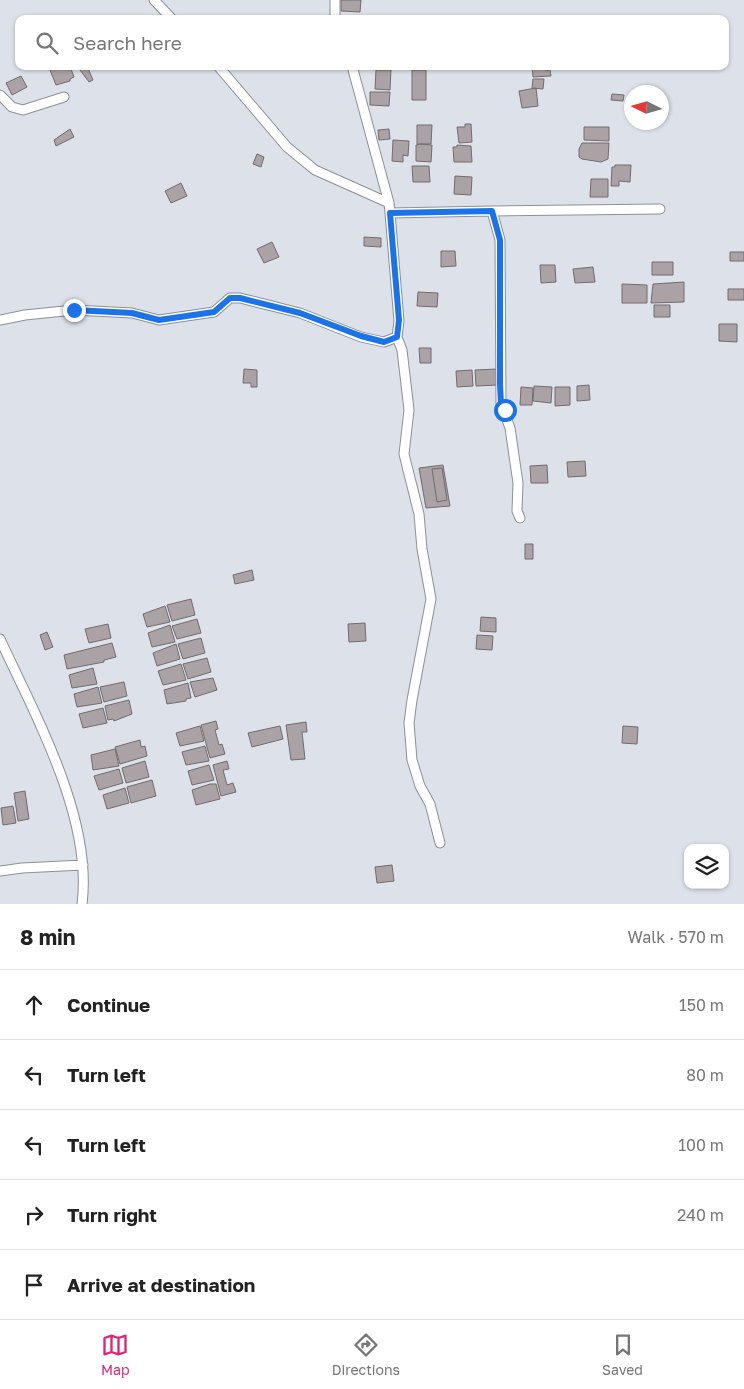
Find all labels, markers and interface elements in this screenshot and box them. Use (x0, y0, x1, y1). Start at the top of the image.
search box (15, 15, 729, 70)
icon: search (33, 29, 61, 57)
text: Search here (73, 31, 182, 54)
north arrow (624, 85, 669, 130)
route end (63, 299, 86, 322)
route start (494, 399, 517, 422)
map controls (684, 844, 729, 889)
button: layers (684, 844, 729, 889)
text: 8 min (20, 924, 76, 950)
text: Walk · 570 m (627, 927, 724, 947)
icon: ahead (20, 991, 48, 1019)
text: Continue (67, 993, 150, 1016)
text: 150 m (679, 995, 724, 1015)
icon: left (20, 1061, 48, 1089)
text: Turn left (67, 1063, 146, 1086)
text: 80 m (686, 1065, 724, 1085)
icon: left (20, 1131, 48, 1159)
text: Turn left (67, 1133, 146, 1156)
text: 100 m (678, 1135, 724, 1155)
icon: right (20, 1201, 48, 1229)
text: Turn right (67, 1203, 157, 1226)
text: 240 m (677, 1205, 724, 1225)
icon: arrive (20, 1271, 48, 1299)
text: Arrive at destination (67, 1273, 255, 1296)
tab: Map (101, 1331, 130, 1378)
tab: Directions (332, 1331, 400, 1378)
tab: Saved (602, 1331, 643, 1378)

